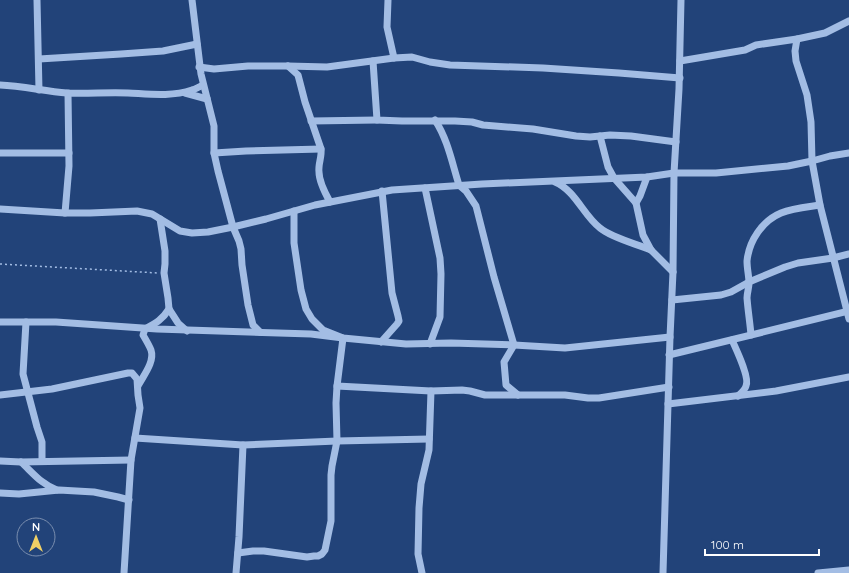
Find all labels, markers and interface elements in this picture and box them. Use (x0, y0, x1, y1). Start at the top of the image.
north arrow (16, 517, 56, 557)
text: N (32, 520, 40, 534)
scale bar (705, 531, 819, 557)
text: 100 m (711, 537, 744, 552)

